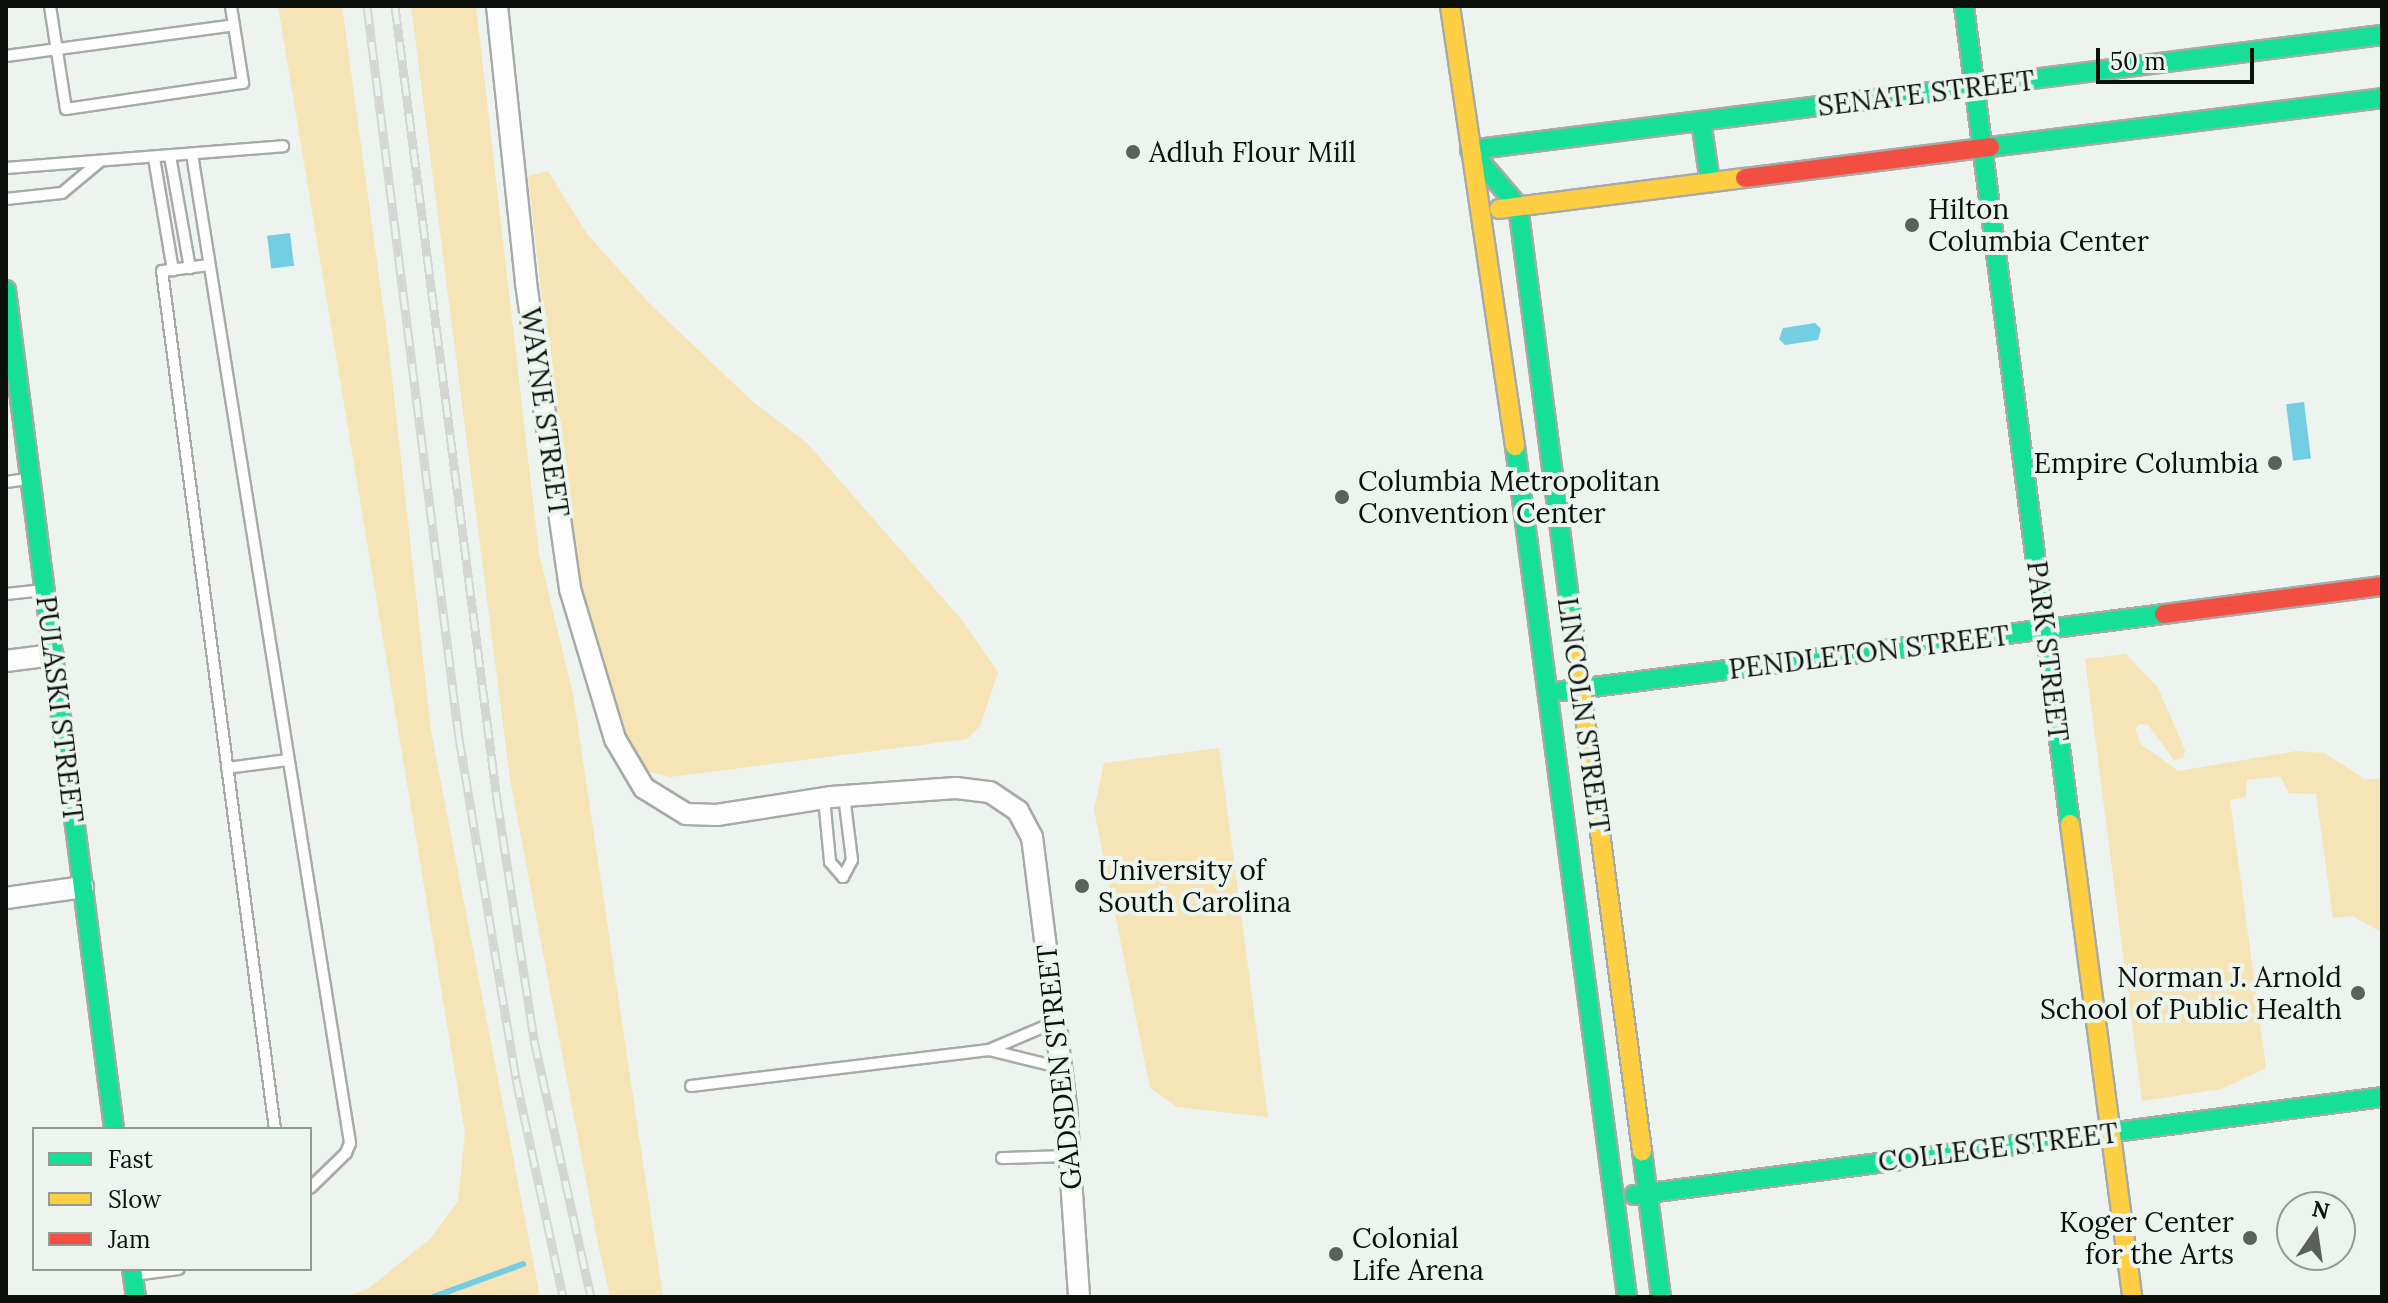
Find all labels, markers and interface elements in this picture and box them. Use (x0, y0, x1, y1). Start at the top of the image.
scale bar (2100, 32, 2258, 82)
text: 50 m (2110, 46, 2166, 77)
street label: SENATE STREET (1816, 63, 2036, 123)
place label: Adluh Flour Mill (1149, 135, 1356, 169)
marker: Adluh Flour Mill (1124, 143, 1142, 161)
place label: Hilton Columbia Center (1928, 192, 2149, 258)
marker: Hilton Columbia Center (1903, 216, 1921, 234)
street label: WAYNE STREET (514, 305, 576, 519)
place label: Empire Columbia (2034, 446, 2259, 480)
marker: Empire Columbia (2266, 454, 2284, 472)
place label: Columbia Metropolitan Convention Center (1358, 464, 1660, 530)
marker: Columbia Metropolitan Convention Center (1333, 488, 1351, 506)
street label: PARK STREET (2020, 559, 2076, 743)
street label: PULASKI STREET (29, 594, 91, 824)
street label: LINCOLN STREET (1551, 595, 1617, 835)
street label: PENDLETON STREET (1727, 618, 2011, 686)
place label: University of South Carolina (1098, 853, 1291, 919)
marker: University of South Carolina (1073, 877, 1091, 895)
street label: GADSDEN STREET (1029, 943, 1089, 1191)
place label: Norman J. Arnold School of Public Health (2040, 960, 2342, 1026)
marker: Norman J. Arnold School of Public Health (2349, 984, 2367, 1002)
street label: COLLEGE STREET (1876, 1116, 2120, 1178)
legend (32, 1127, 312, 1271)
text: Fast (108, 1144, 153, 1175)
text: Slow (108, 1184, 161, 1215)
north arrow (2276, 1191, 2356, 1271)
text: N (2310, 1194, 2332, 1225)
place label: Koger Center for the Arts (2059, 1205, 2234, 1271)
place label: Colonial Life Arena (1352, 1221, 1484, 1287)
text: Jam (108, 1224, 150, 1255)
marker: Koger Center for the Arts (2241, 1229, 2259, 1247)
marker: Colonial Life Arena (1327, 1245, 1345, 1263)

